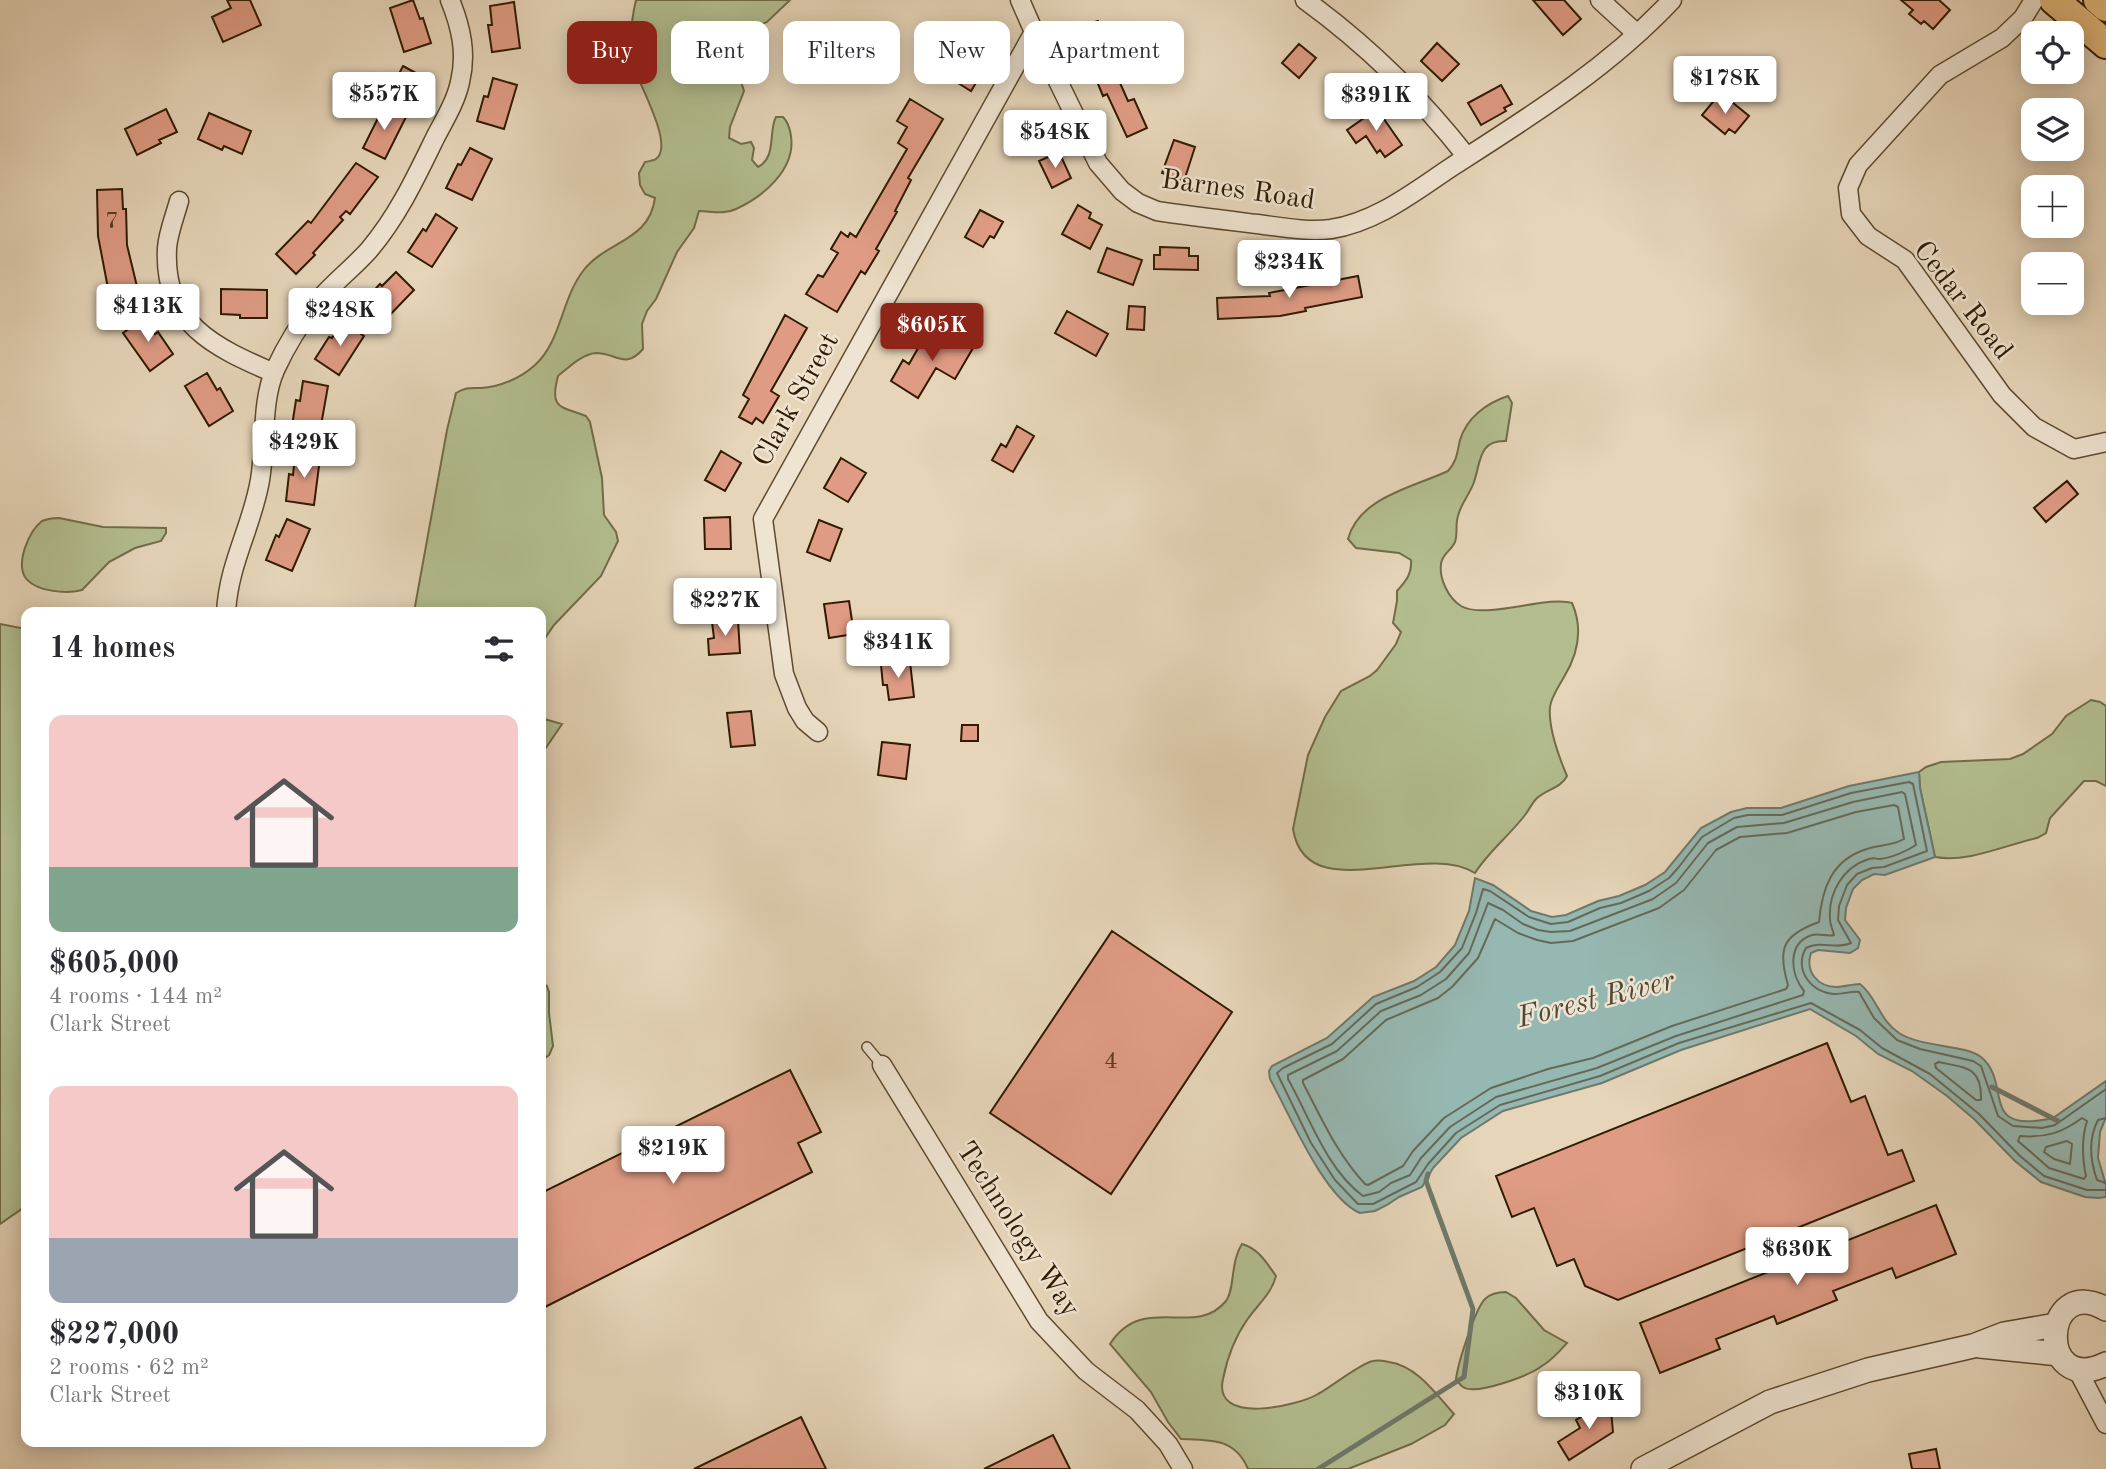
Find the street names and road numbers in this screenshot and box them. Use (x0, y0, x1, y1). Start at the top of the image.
street label: Barnes Road (1159, 166, 1317, 216)
street label: Cedar Road (1907, 237, 2017, 365)
street label: Clark Street (749, 328, 845, 472)
street label: Technology Way (950, 1137, 1084, 1323)

